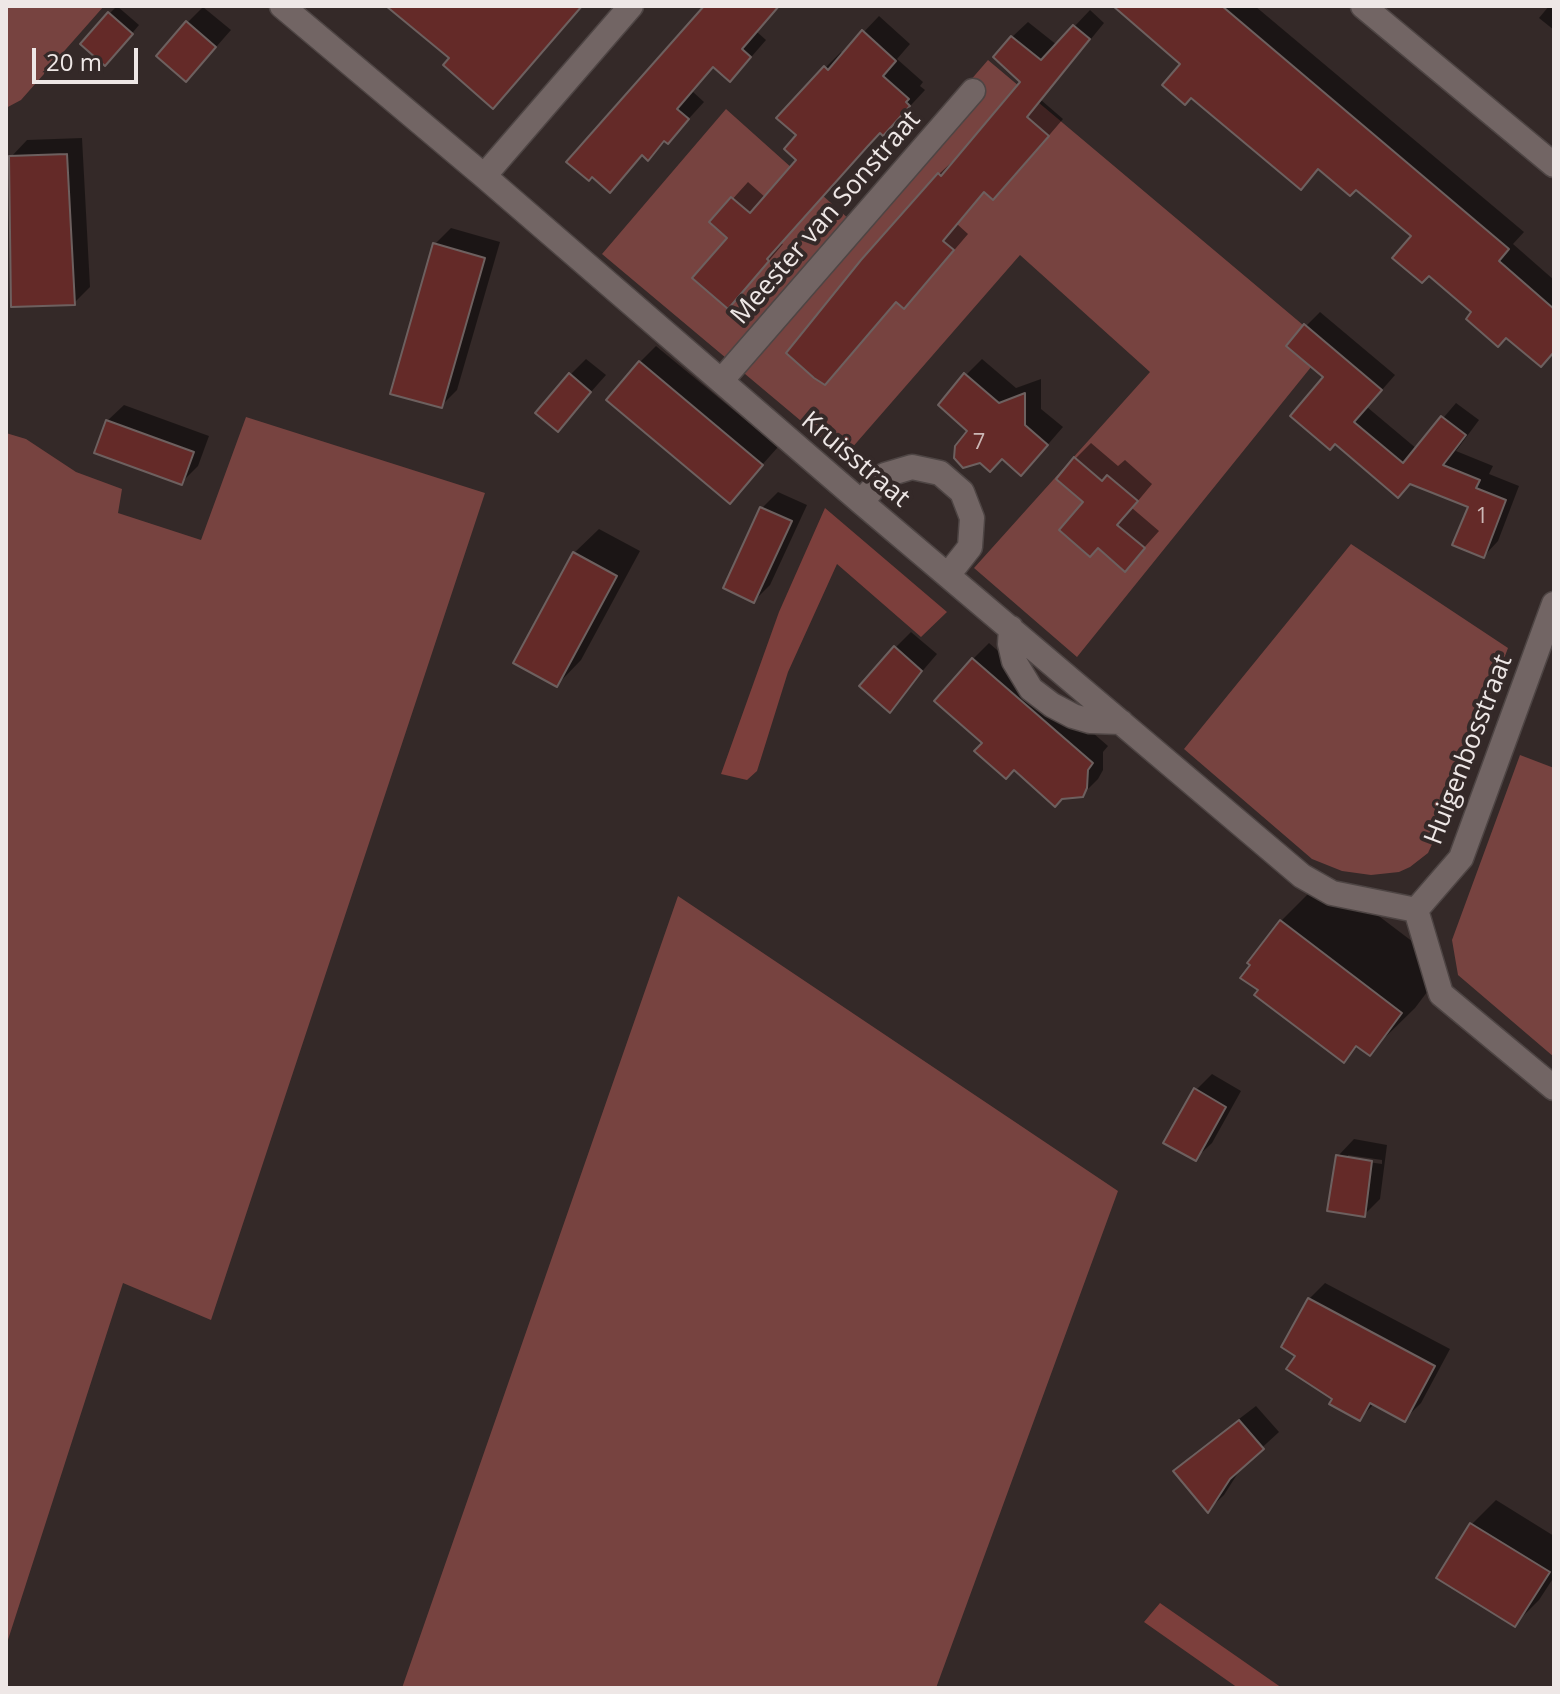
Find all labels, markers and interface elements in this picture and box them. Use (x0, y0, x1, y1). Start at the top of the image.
scale bar (36, 32, 142, 82)
text: 20 m (46, 45, 102, 78)
street label: Meester van Sonstraat (725, 105, 927, 331)
street label: Kruisstraat (794, 406, 916, 514)
house number: 7 (973, 430, 985, 456)
house number: 1 (1476, 504, 1488, 530)
street label: Huigenbosstraat (1418, 651, 1520, 849)

